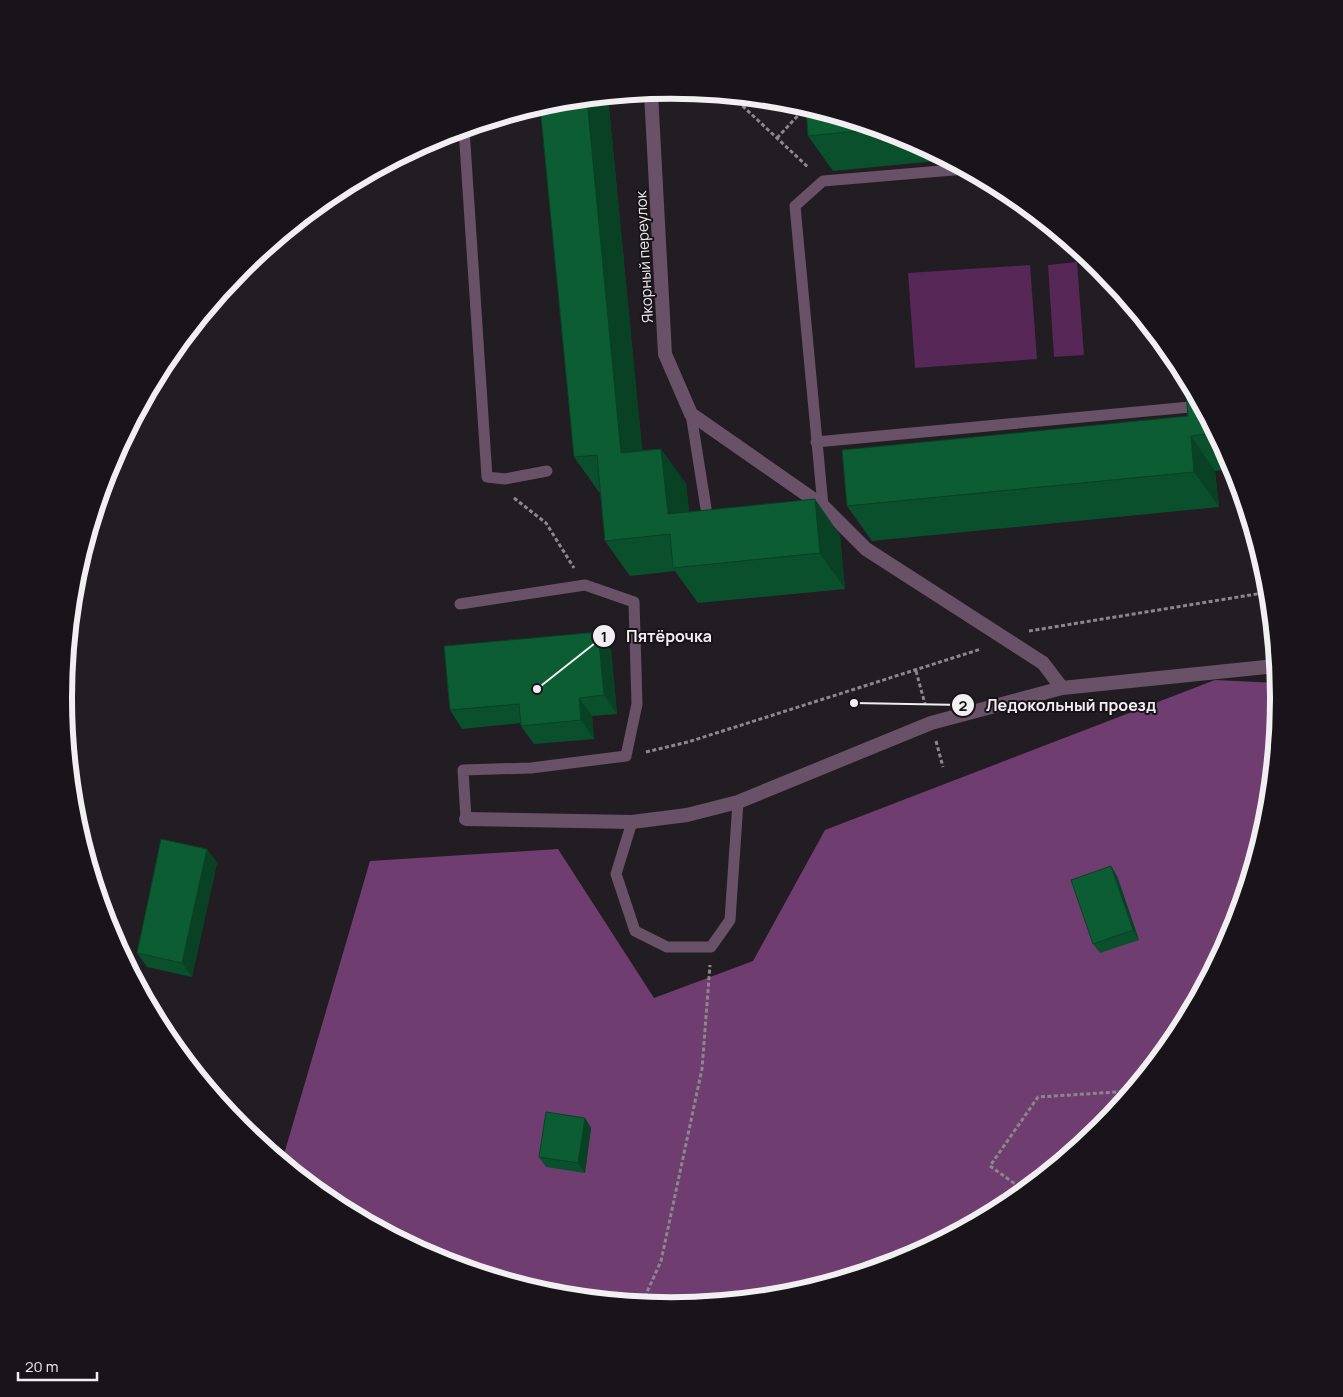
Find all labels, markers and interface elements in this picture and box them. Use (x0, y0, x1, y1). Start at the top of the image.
street label: Якорный переулок (630, 190, 658, 324)
callout: Пятёрочка (591, 621, 722, 652)
text: Пятёрочка (626, 625, 712, 647)
text: 1 (601, 626, 607, 647)
callout: Ледокольный проезд (951, 690, 1166, 721)
text: Ледокольный проезд (986, 694, 1156, 716)
text: 2 (959, 695, 968, 716)
scale bar (18, 1350, 96, 1382)
text: 20 m (25, 1356, 58, 1377)

